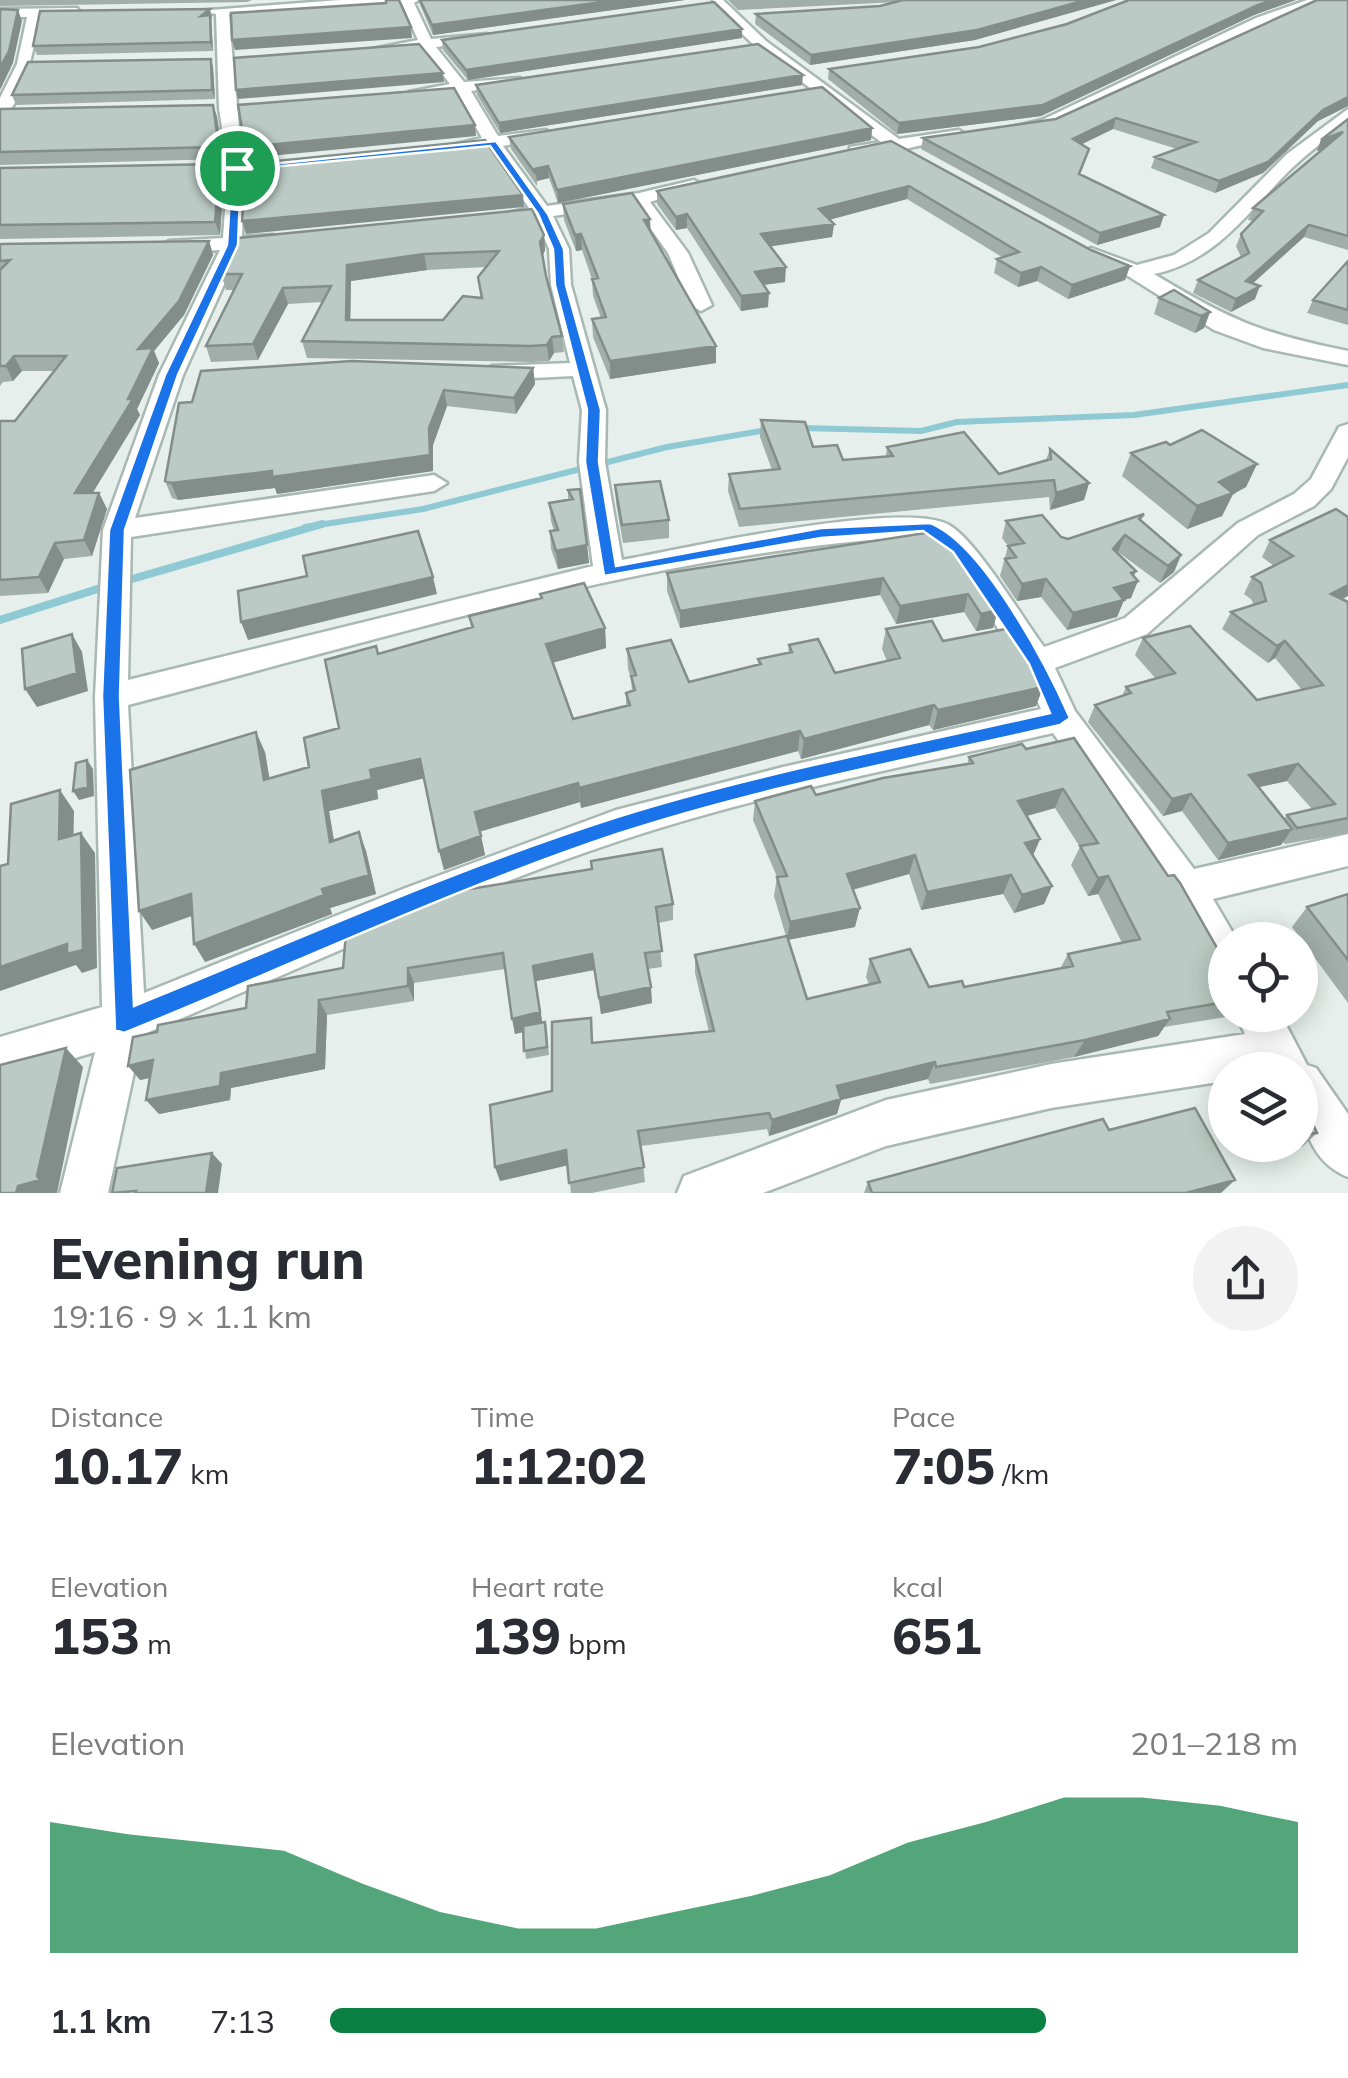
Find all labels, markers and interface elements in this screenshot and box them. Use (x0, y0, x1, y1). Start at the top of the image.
pin (195, 126, 280, 211)
icon: arrive (210, 141, 265, 196)
map controls (1208, 922, 1318, 1162)
button: locate (1208, 922, 1318, 1032)
button: layers (1208, 1052, 1318, 1162)
text: Evening run (50, 1224, 365, 1293)
button: share (1193, 1226, 1298, 1331)
text: 19:16 · 9 × 1.1 km (50, 1296, 312, 1336)
text: Distance (50, 1399, 163, 1434)
text: Time (471, 1399, 534, 1434)
text: Pace (892, 1399, 955, 1434)
text: 10.17 (50, 1434, 183, 1497)
text: 1:12:02 (471, 1434, 647, 1497)
text: 7:05 (892, 1434, 995, 1497)
text: km (183, 1456, 229, 1491)
text: /km (995, 1456, 1049, 1491)
text: Elevation (50, 1569, 168, 1604)
text: Heart rate (471, 1569, 604, 1604)
text: kcal (892, 1569, 943, 1604)
text: 153 (50, 1604, 140, 1667)
text: 139 (471, 1604, 561, 1667)
text: 651 (892, 1604, 982, 1667)
text: m (140, 1626, 172, 1661)
text: bpm (561, 1626, 627, 1661)
text: Elevation (50, 1723, 185, 1763)
text: 201–218 m (1130, 1723, 1298, 1763)
text: 1.1 km (50, 2001, 152, 2041)
text: 7:13 (210, 2001, 275, 2041)

